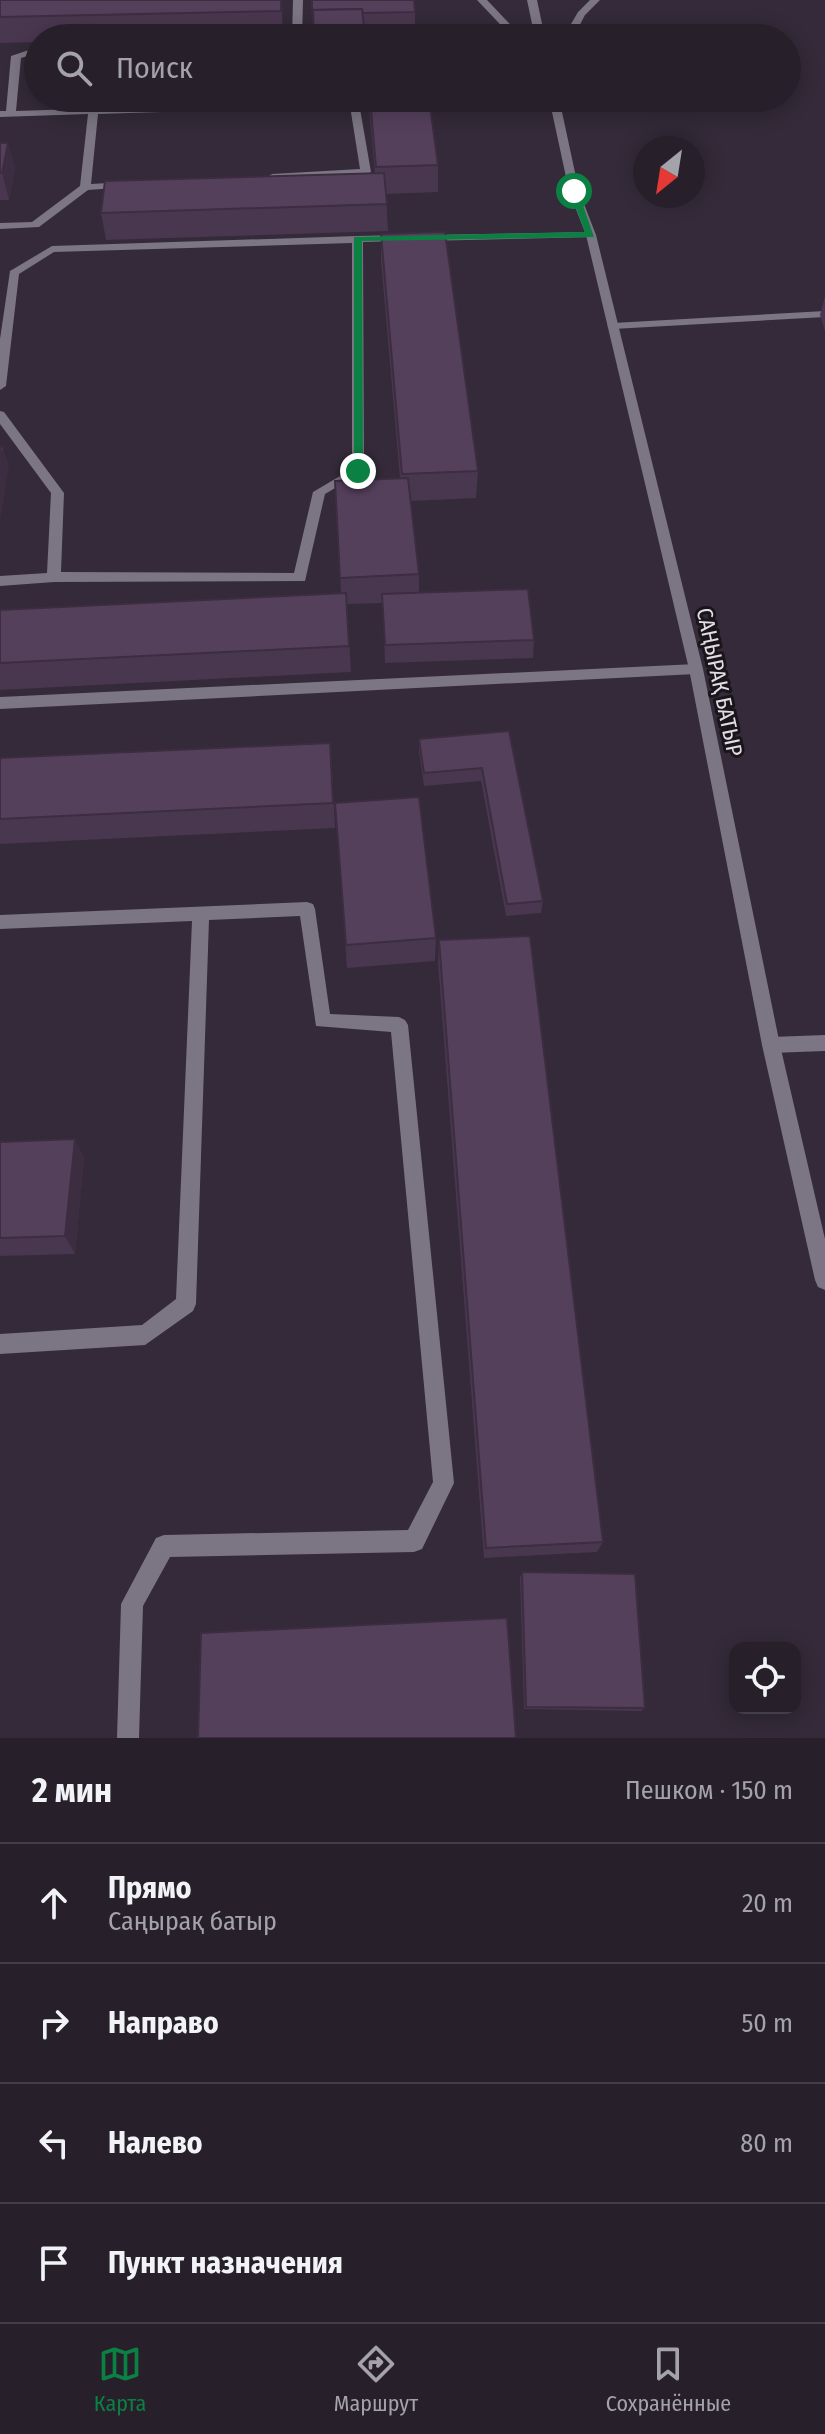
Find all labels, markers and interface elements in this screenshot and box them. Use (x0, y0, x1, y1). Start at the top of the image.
search box (24, 24, 801, 112)
icon: search (52, 46, 96, 90)
text: Поиск (116, 50, 193, 86)
north arrow (633, 136, 705, 208)
route start (556, 173, 592, 209)
route end (340, 453, 376, 489)
street label: САҢЫРАҚ БАТЫР (691, 605, 748, 759)
map controls (729, 1642, 801, 1714)
button: locate (729, 1642, 801, 1714)
text: 2 мин (32, 1770, 112, 1811)
text: Пешком · 150 m (625, 1775, 793, 1806)
text: Прямо (108, 1870, 192, 1906)
icon: ahead (32, 1881, 76, 1925)
text: 20 m (742, 1888, 793, 1919)
text: Саңырақ батыр (108, 1906, 277, 1937)
icon: right (32, 2001, 76, 2045)
text: Направо (108, 2005, 219, 2041)
text: 50 m (741, 2008, 793, 2039)
icon: left (32, 2121, 76, 2165)
text: Налево (108, 2125, 203, 2161)
text: 80 m (740, 2128, 793, 2159)
icon: arrive (32, 2241, 76, 2285)
text: Пункт назначения (108, 2245, 343, 2281)
tab: Карта (94, 2342, 146, 2417)
tab: Маршрут (334, 2342, 418, 2417)
tab: Сохранённые (606, 2342, 731, 2417)

